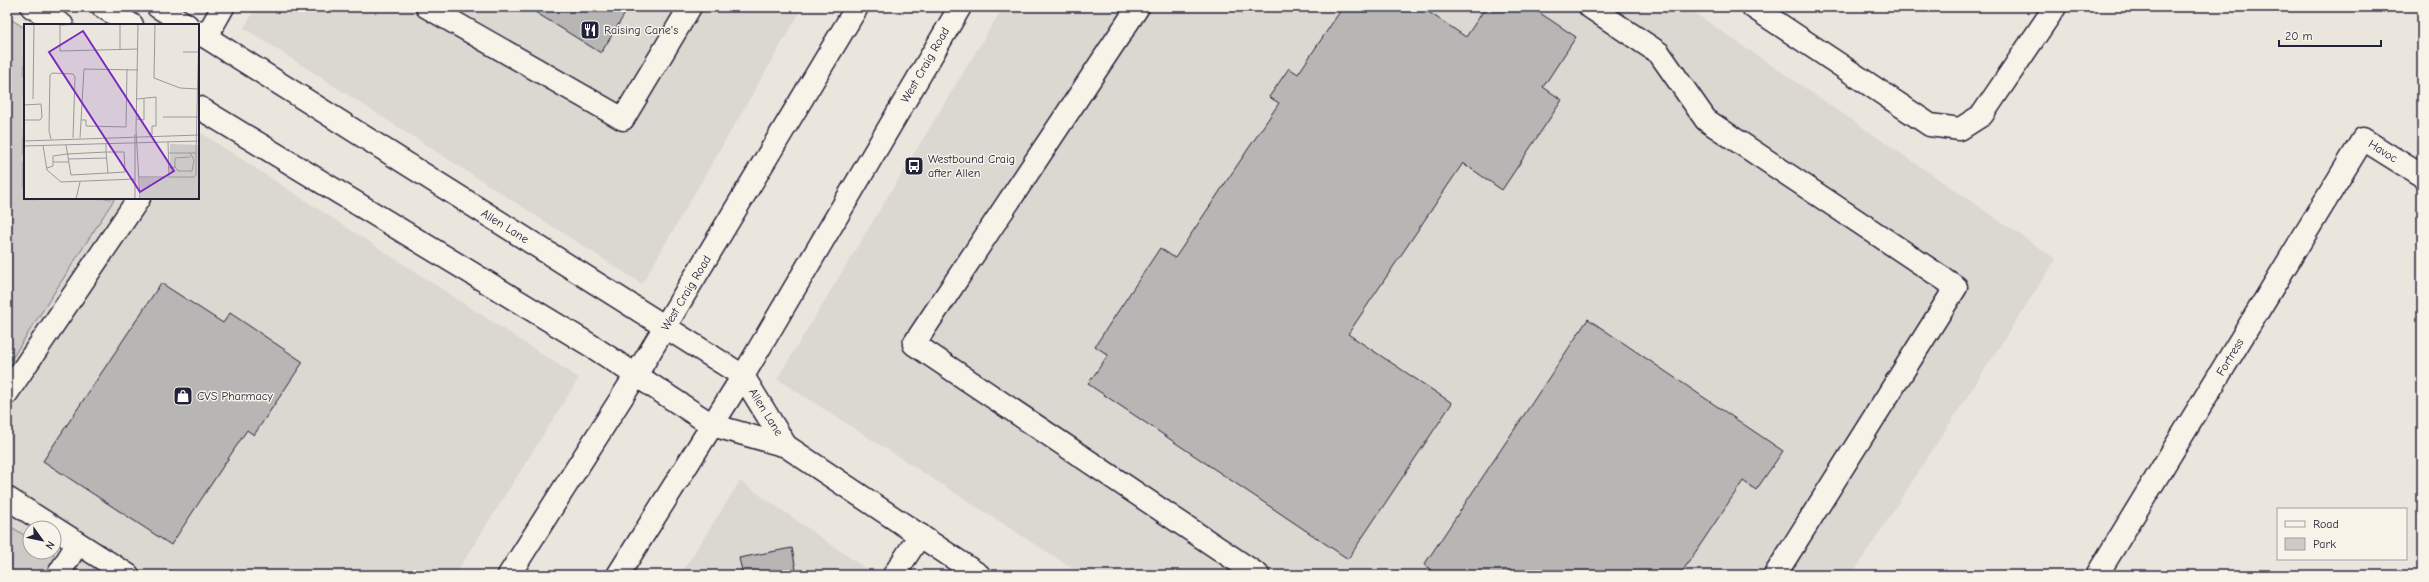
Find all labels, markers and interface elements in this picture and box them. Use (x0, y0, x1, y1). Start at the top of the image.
restaurant icon: Raising Cane's (579, 19, 601, 41)
scale bar (2279, 22, 2381, 48)
place label: Raising Cane's (604, 23, 678, 37)
inset map (24, 24, 199, 199)
street label: West Craig Road (898, 25, 952, 105)
text: 20 m (2285, 29, 2313, 43)
street label: Havoc (2366, 137, 2400, 165)
place label: Westbound Craig after Allen (928, 152, 1015, 180)
bus stop icon: Westbound Craig after Allen (903, 155, 925, 177)
street label: Allen Lane (479, 206, 531, 246)
street label: West Craig Road (658, 253, 714, 333)
street label: Fortress (2213, 336, 2247, 378)
shop icon: CVS Pharmacy (172, 385, 194, 407)
street label: Allen Lane (746, 386, 786, 438)
place label: CVS Pharmacy (197, 389, 273, 403)
legend (2277, 508, 2407, 560)
text: Road (2313, 517, 2339, 531)
north arrow (22, 520, 62, 560)
text: Park (2313, 537, 2336, 551)
text: N (43, 539, 57, 552)

